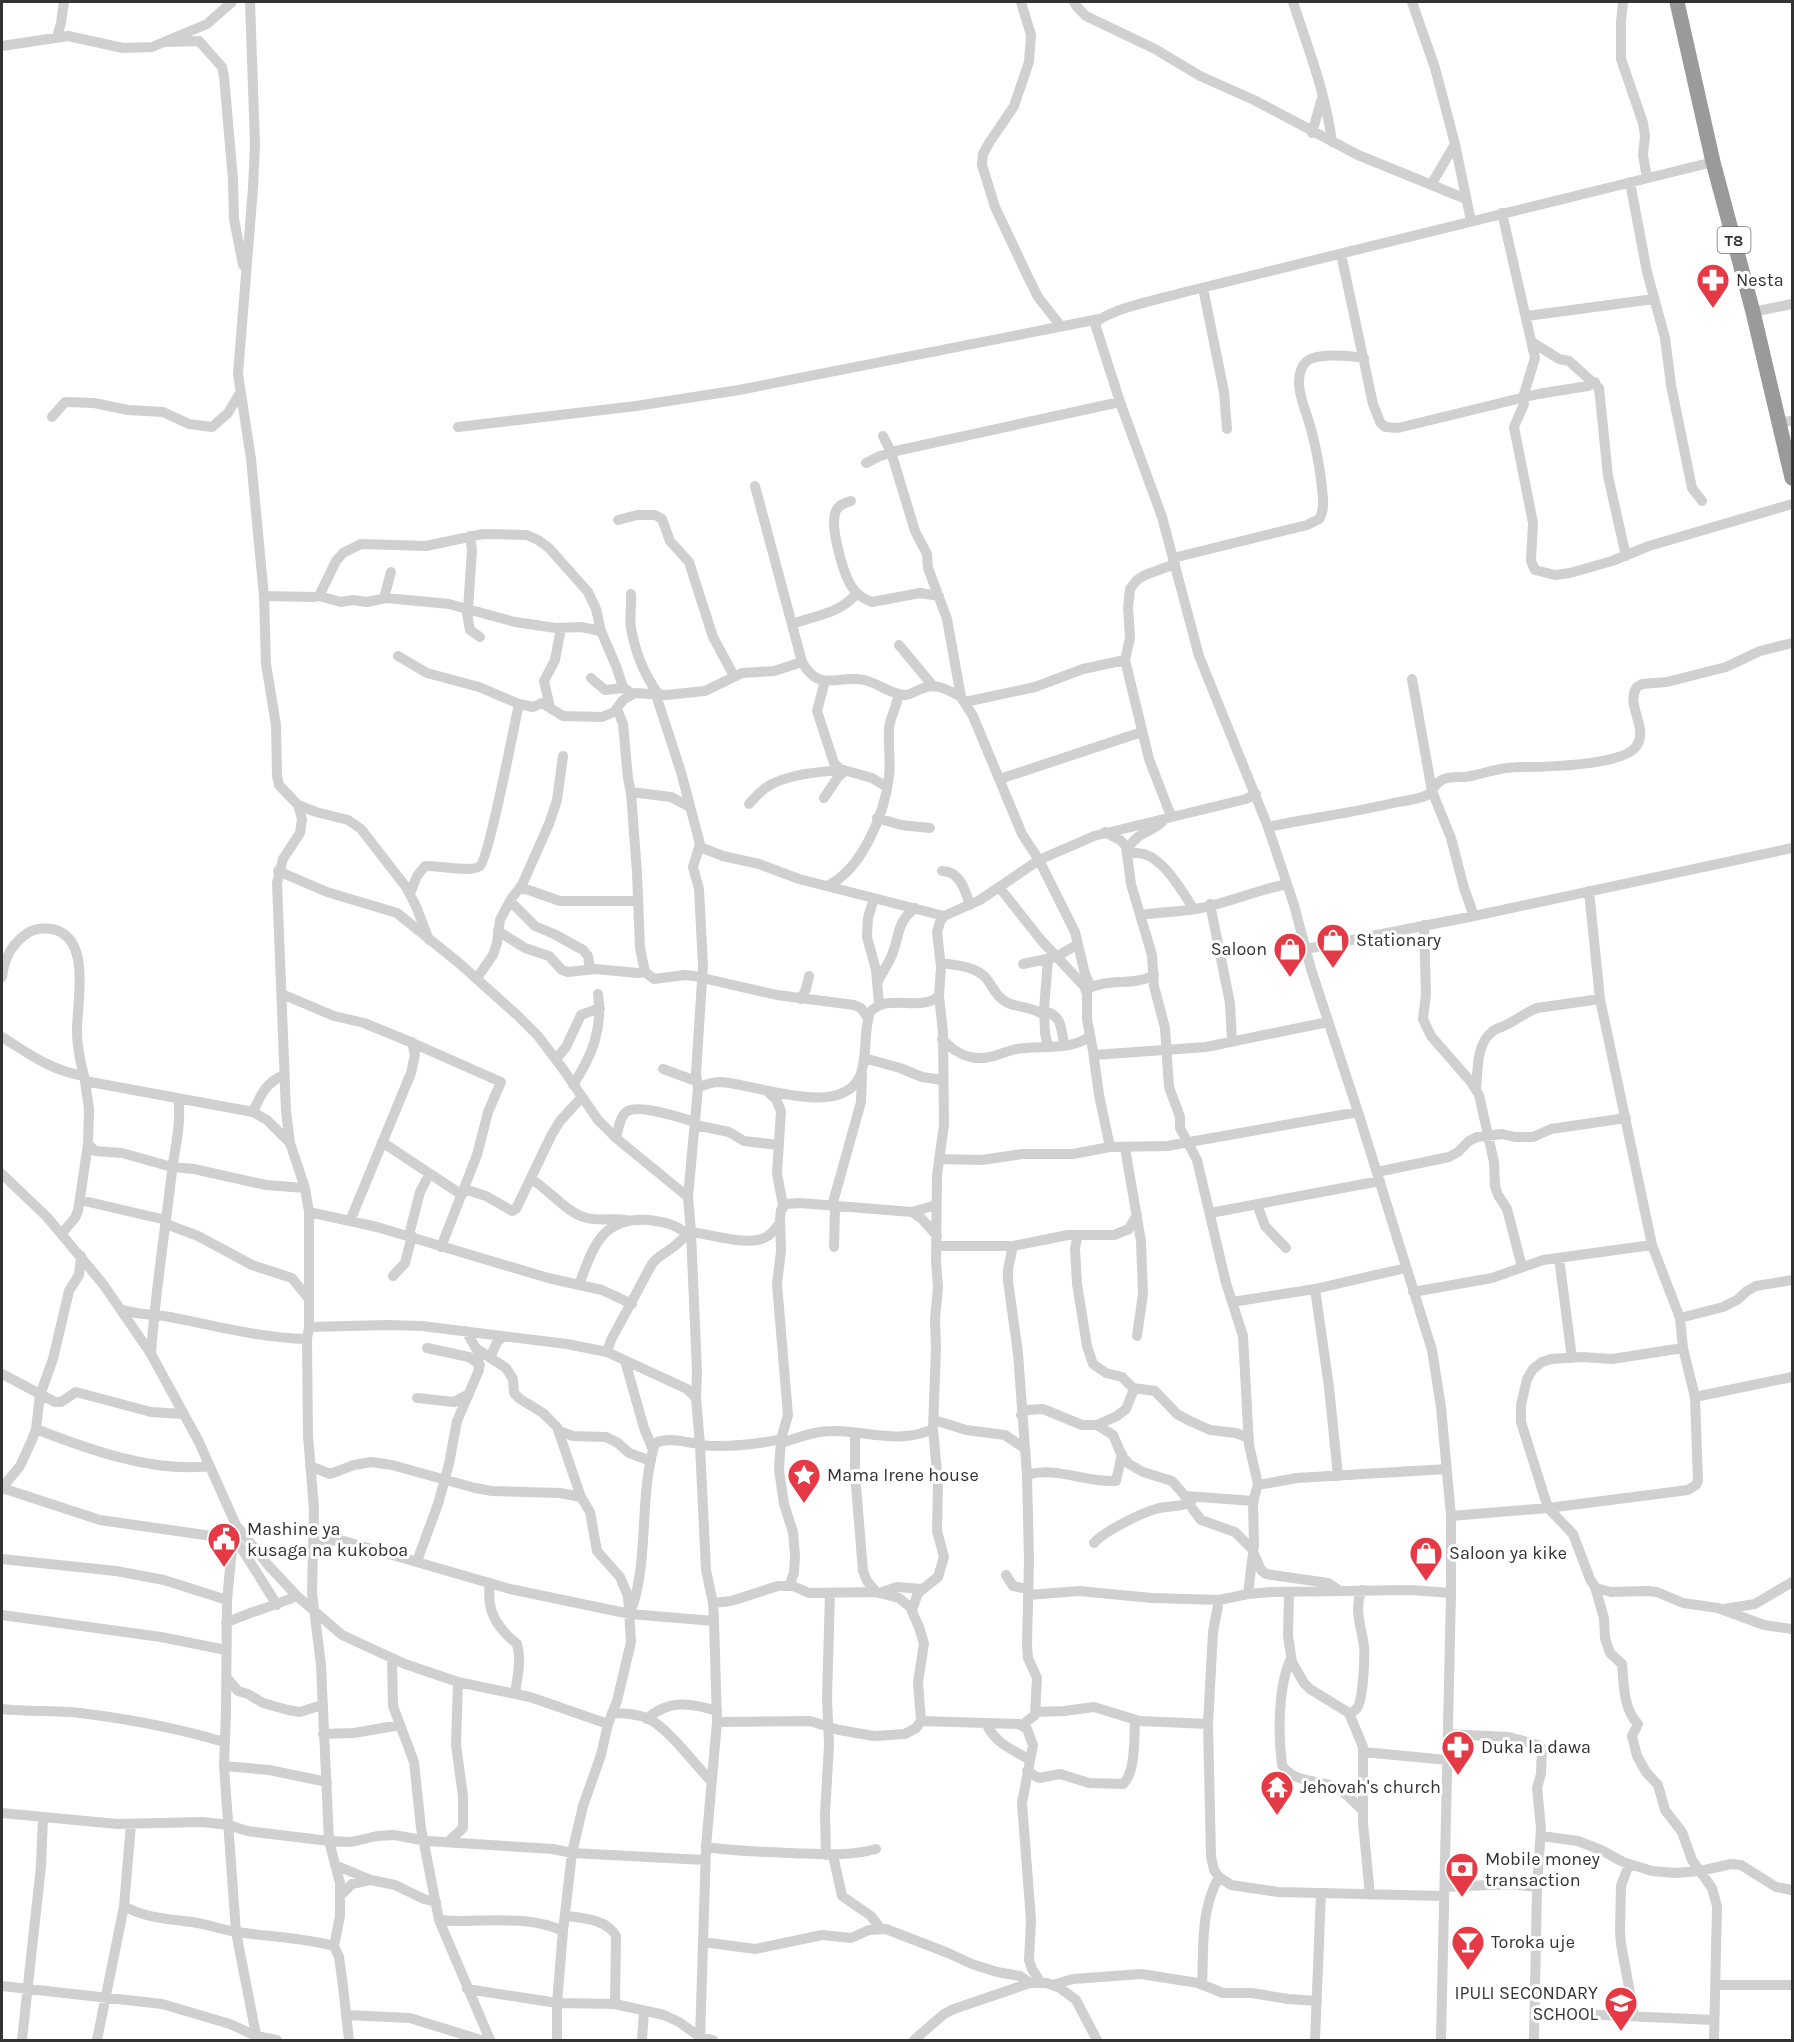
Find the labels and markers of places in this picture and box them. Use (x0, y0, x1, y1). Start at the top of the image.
pharmacy icon: Nesta (1695, 262, 1731, 309)
place label: Nesta (1736, 269, 1784, 291)
shop icon: Stationary (1315, 922, 1351, 969)
place label: Stationary (1356, 929, 1442, 951)
shop icon: Saloon (1272, 931, 1308, 978)
place label: Saloon (1211, 938, 1267, 960)
place icon: Mama Irene house (786, 1457, 822, 1504)
place label: Mama Irene house (827, 1464, 979, 1486)
place label: Mashine ya kusaga na kukoboa (247, 1518, 408, 1561)
public building icon: Mashine ya kusaga na kukoboa (206, 1521, 242, 1568)
shop icon: Saloon ya kike (1408, 1535, 1444, 1582)
place label: Saloon ya kike (1449, 1542, 1567, 1564)
pharmacy icon: Duka la dawa (1440, 1729, 1476, 1776)
place label: Duka la dawa (1481, 1736, 1591, 1758)
temple icon: Jehovah's church (1259, 1769, 1295, 1816)
place label: Jehovah's church (1300, 1776, 1441, 1798)
place label: Mobile money transaction (1485, 1848, 1600, 1891)
bank icon: Mobile money transaction (1444, 1851, 1480, 1898)
bar icon: Toroka uje (1450, 1924, 1486, 1971)
place label: Toroka uje (1491, 1931, 1575, 1953)
place label: IPULI SECONDARY SCHOOL (1454, 1982, 1599, 2025)
school or university icon: IPULI SECONDARY SCHOOL (1603, 1985, 1639, 2032)

